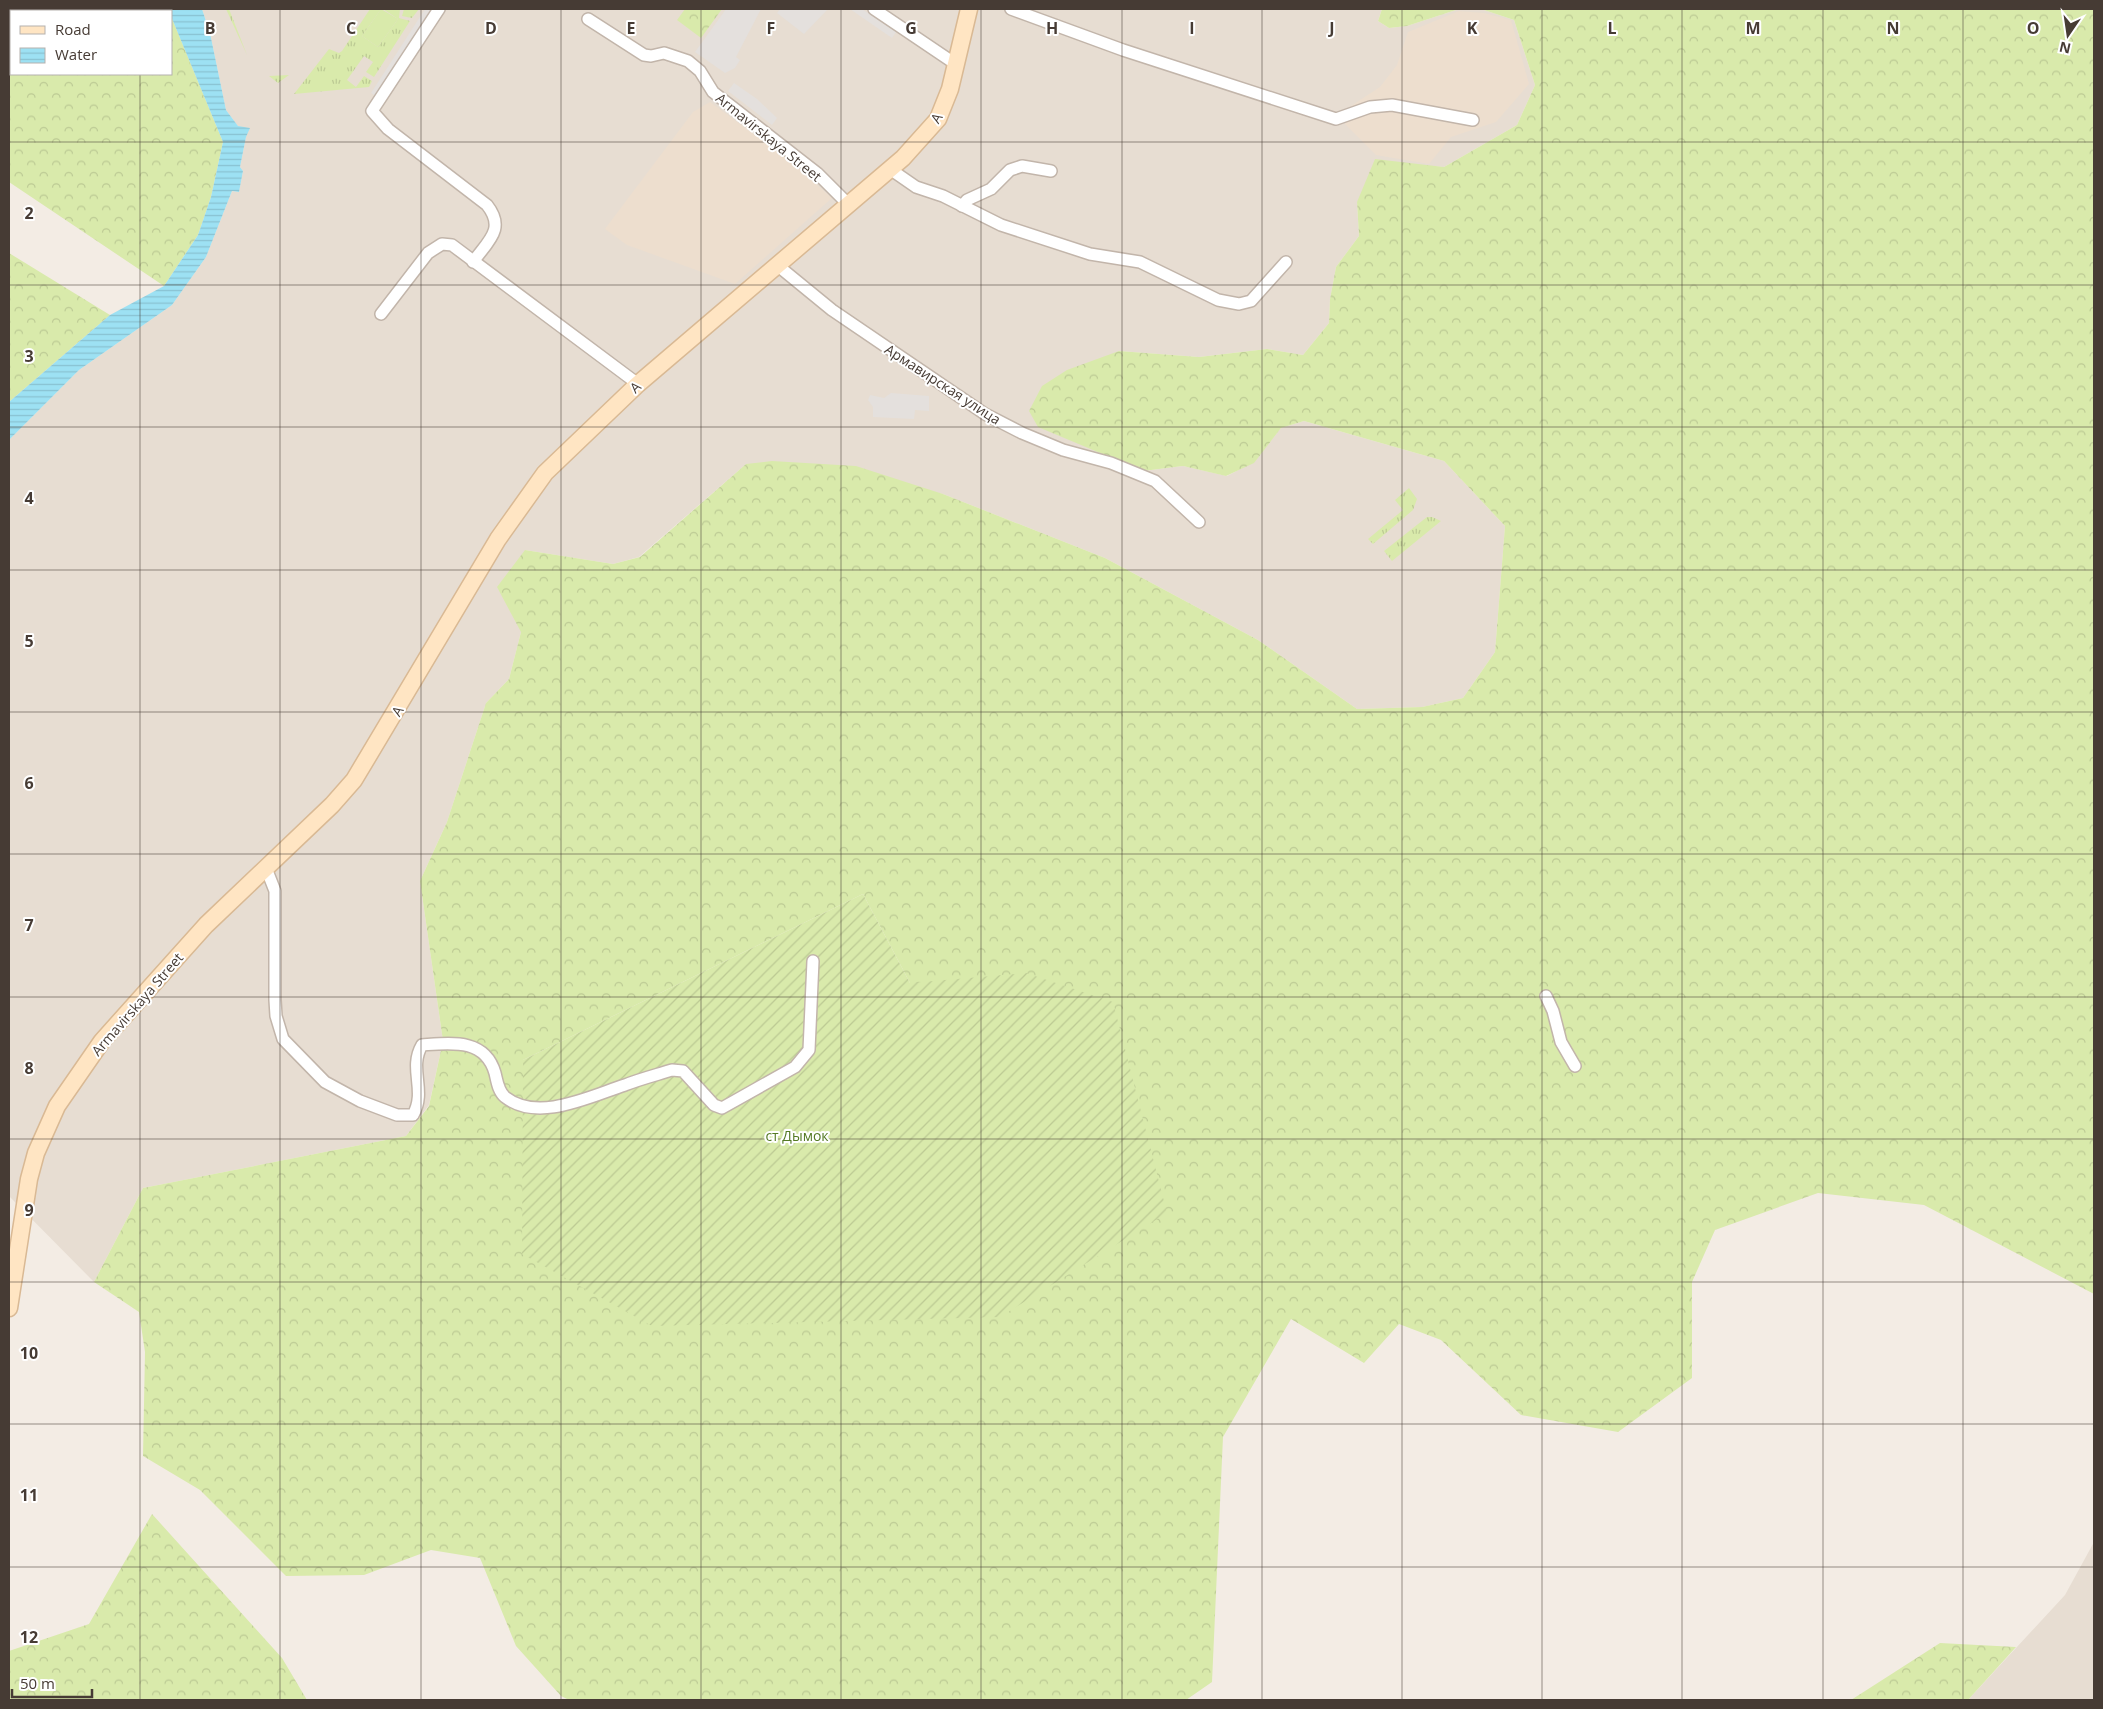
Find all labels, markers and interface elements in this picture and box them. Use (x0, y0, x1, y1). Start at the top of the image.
legend (10, 10, 172, 75)
north arrow (2043, 10, 2093, 60)
text: B (205, 17, 215, 39)
text: C (346, 17, 356, 39)
text: D (485, 17, 497, 39)
text: E (627, 17, 636, 39)
text: F (767, 17, 775, 39)
text: G (905, 17, 917, 39)
text: H (1046, 17, 1058, 39)
text: I (1189, 17, 1195, 39)
text: J (1327, 17, 1335, 39)
text: K (1467, 17, 1478, 39)
text: L (1607, 17, 1617, 39)
text: M (1745, 17, 1761, 39)
text: N (1886, 17, 1900, 39)
text: O (2027, 17, 2039, 39)
text: Road (55, 19, 91, 39)
text: N (2057, 38, 2073, 59)
text: Water (55, 44, 97, 64)
street label: Armavirskaya Street (712, 88, 826, 186)
street label: A (926, 109, 946, 127)
text: 2 (24, 202, 34, 224)
street label: Армавирская улица (881, 339, 1005, 429)
text: 3 (24, 345, 34, 367)
street label: A (625, 377, 645, 397)
text: 4 (24, 487, 34, 509)
text: 5 (24, 630, 34, 652)
street label: A (387, 702, 407, 720)
text: 6 (24, 772, 34, 794)
text: 7 (24, 914, 34, 936)
street label: Armavirskaya Street (87, 948, 187, 1060)
text: 8 (24, 1057, 34, 1079)
park label: ст Дымок (765, 1126, 829, 1145)
text: 9 (24, 1199, 34, 1221)
text: 10 (20, 1342, 38, 1364)
text: 11 (20, 1484, 38, 1506)
text: 12 (20, 1626, 38, 1648)
scale bar (12, 1666, 92, 1698)
text: 50 m (20, 1673, 55, 1693)

